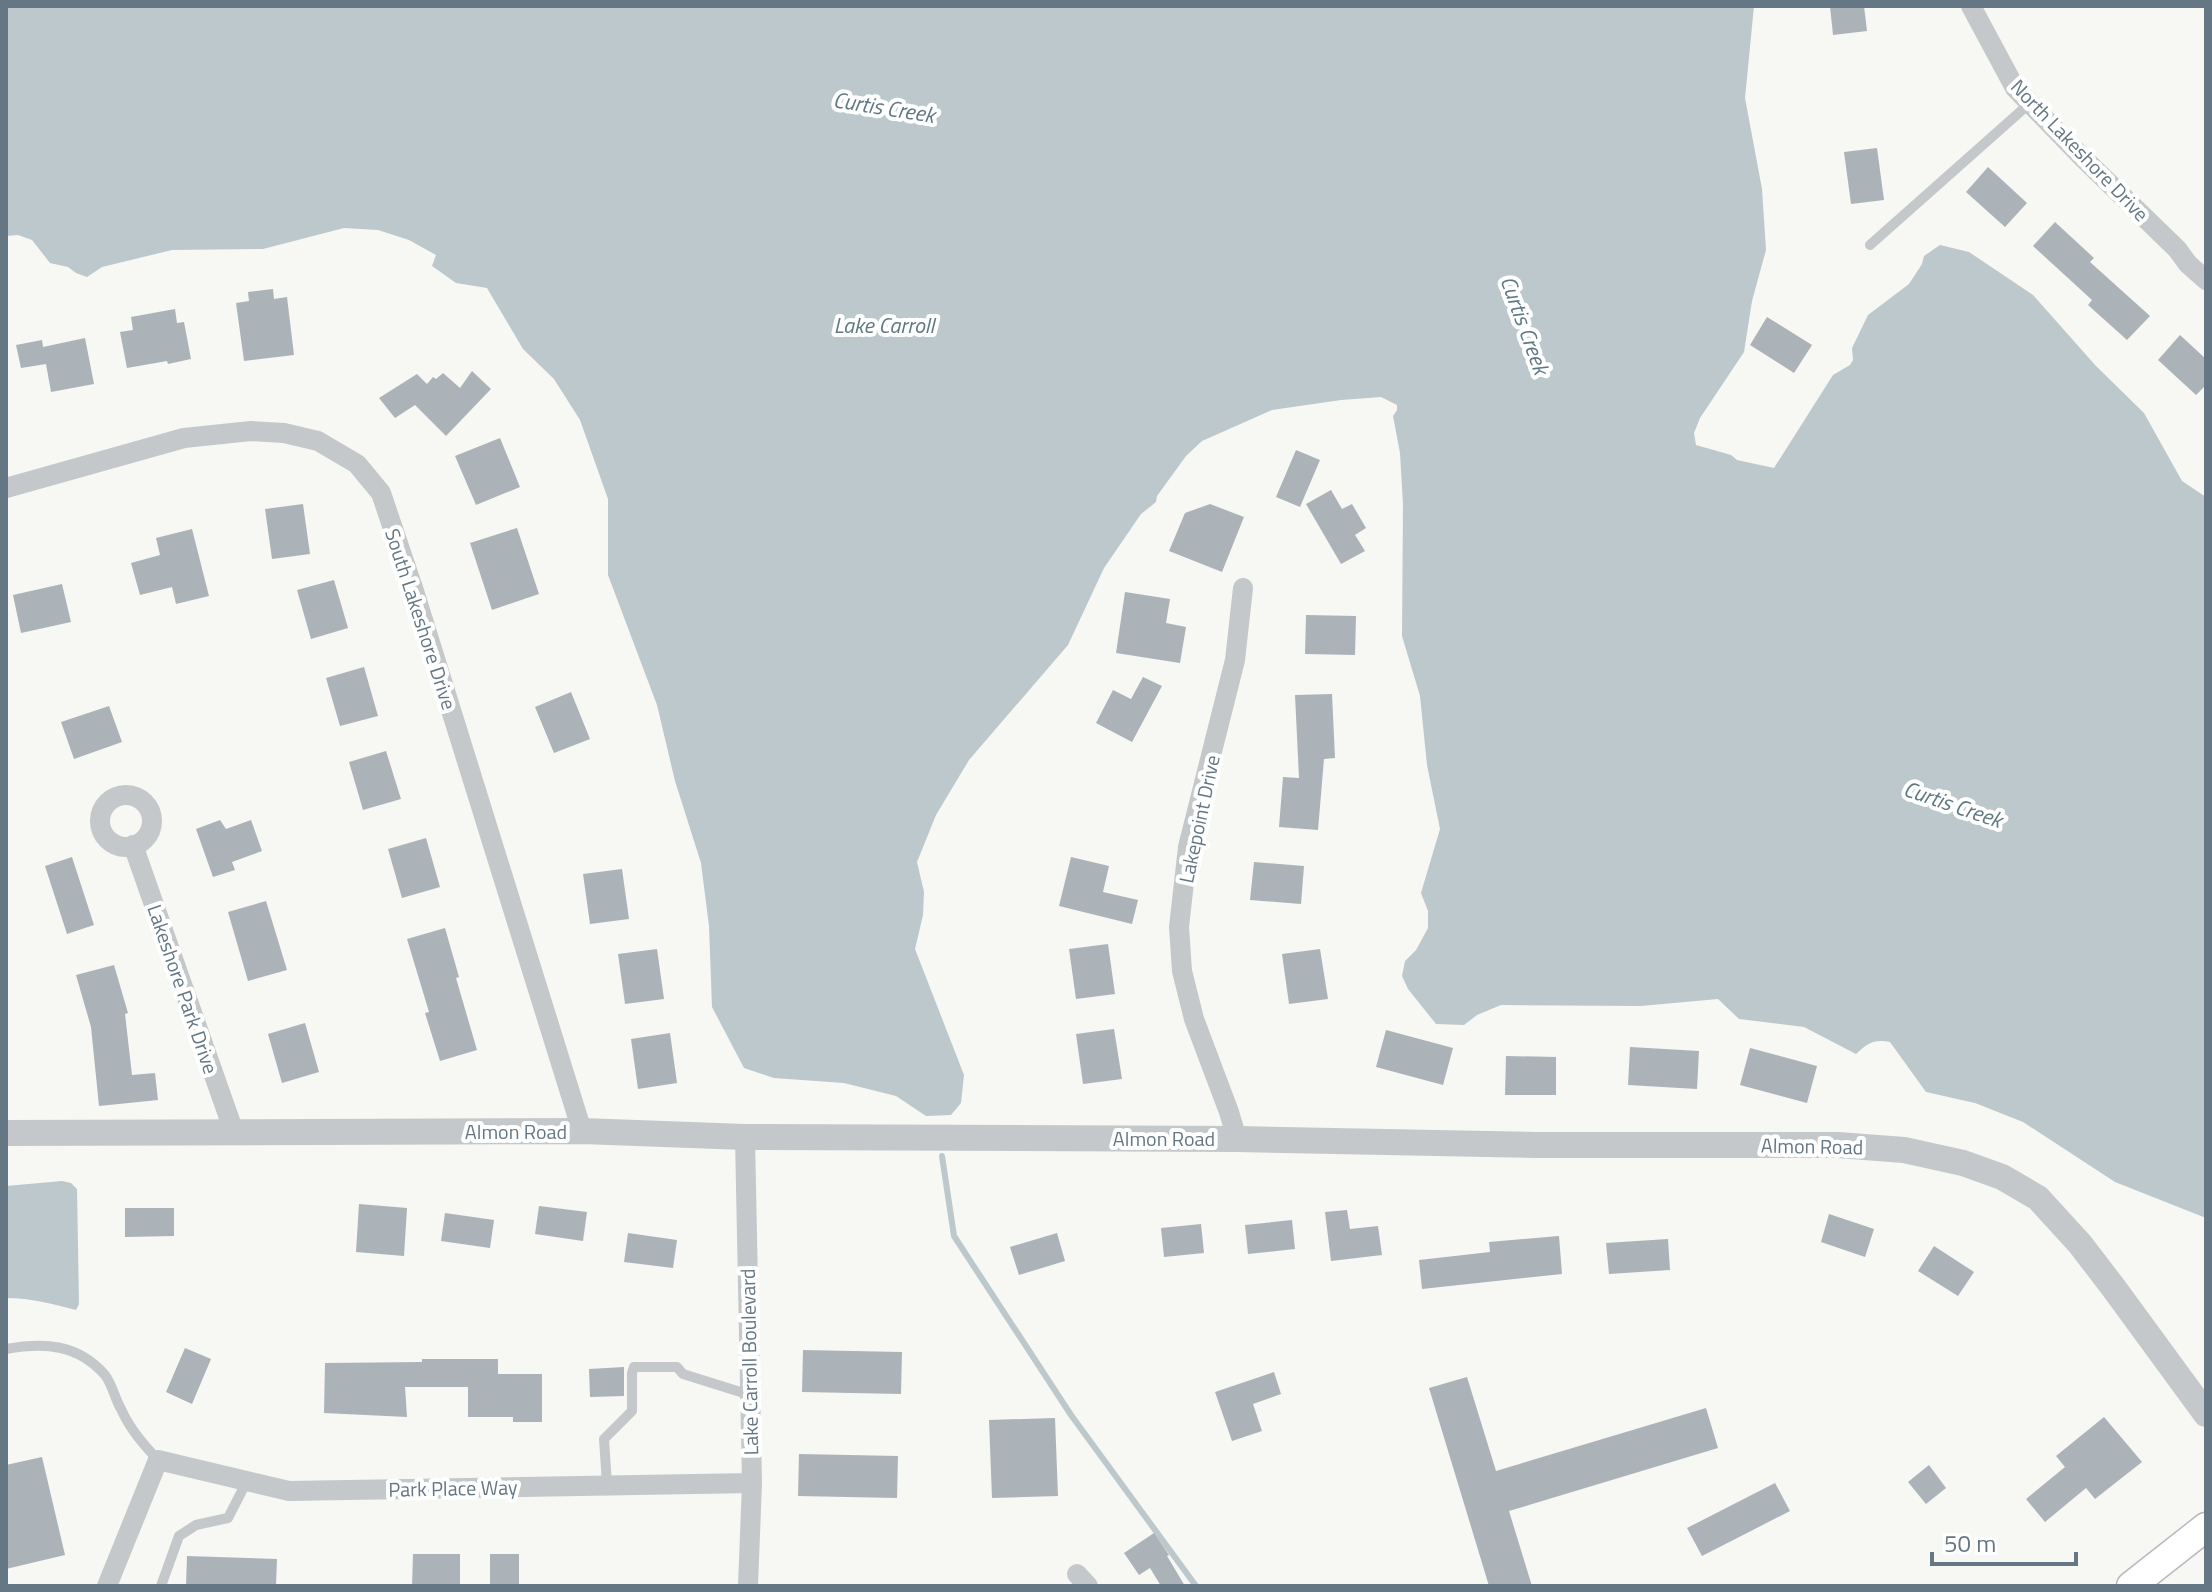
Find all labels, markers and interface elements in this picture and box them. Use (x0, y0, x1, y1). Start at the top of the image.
street label: North Lakeshore Drive (2004, 72, 2156, 228)
water label: Curtis Creek (831, 82, 939, 132)
water label: Curtis Creek (1492, 271, 1559, 381)
water label: Lake Carroll (834, 308, 937, 342)
street label: South Lakeshore Drive (377, 524, 465, 714)
street label: Lakepoint Drive (1170, 752, 1228, 886)
water label: Curtis Creek (1899, 771, 2009, 837)
street label: Lakeshore Park Drive (139, 900, 227, 1078)
street label: Almon Road (465, 1116, 567, 1147)
street label: Almon Road (1113, 1123, 1215, 1154)
street label: Almon Road (1761, 1130, 1863, 1162)
street label: Lake Carroll Boulevard (732, 1268, 766, 1456)
street label: Park Place Way (388, 1471, 518, 1505)
scale bar (1932, 1516, 2076, 1566)
text: 50 m (1944, 1525, 1996, 1561)

